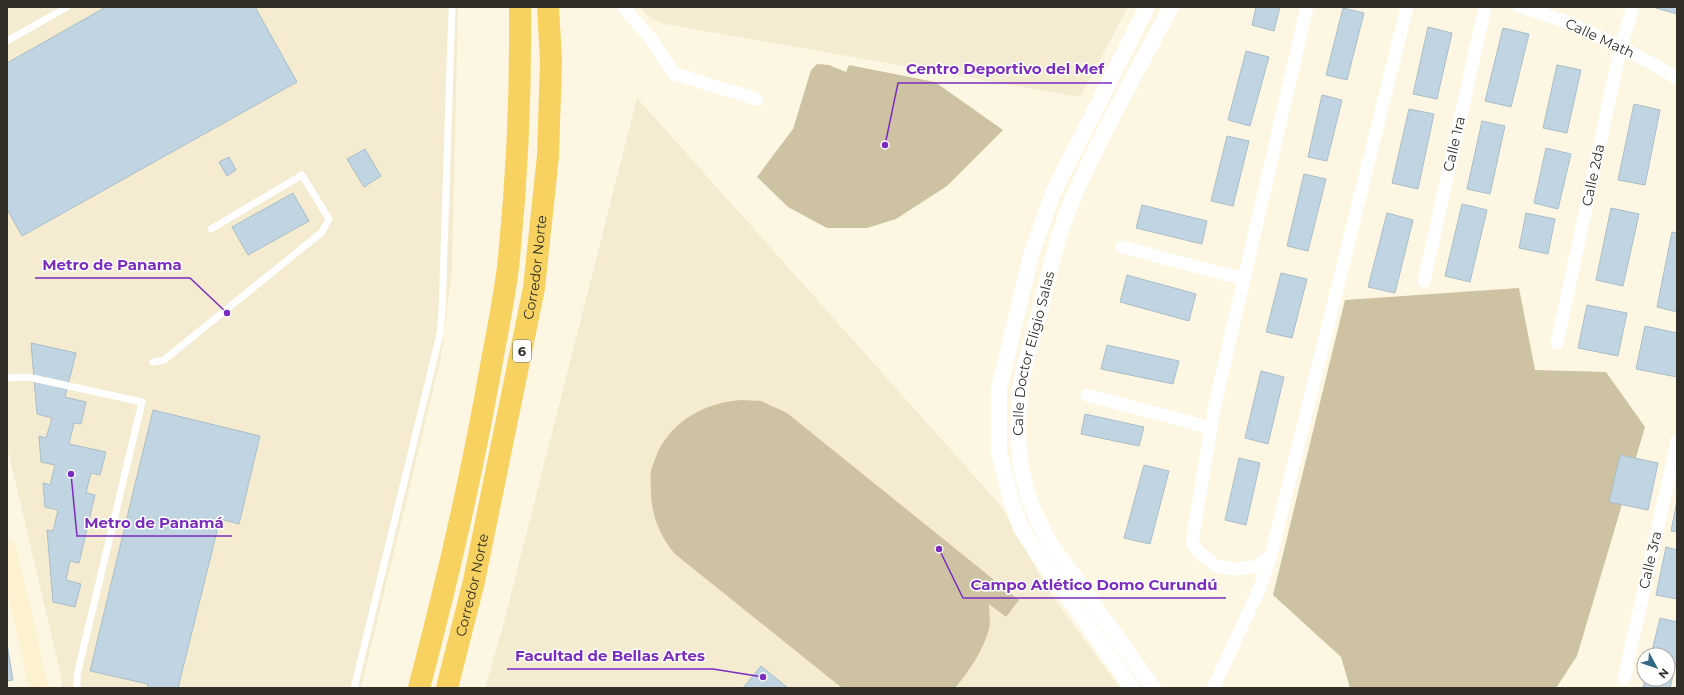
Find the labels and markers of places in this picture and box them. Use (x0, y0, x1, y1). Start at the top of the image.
callout: Centro Deportivo del Mef (898, 56, 1112, 83)
callout: Metro de Panama (35, 251, 190, 278)
callout: Metro de Panamá (77, 509, 232, 536)
callout: Campo Atlético Domo Curundú (963, 571, 1226, 598)
callout: Facultad de Bellas Artes (507, 642, 713, 669)

